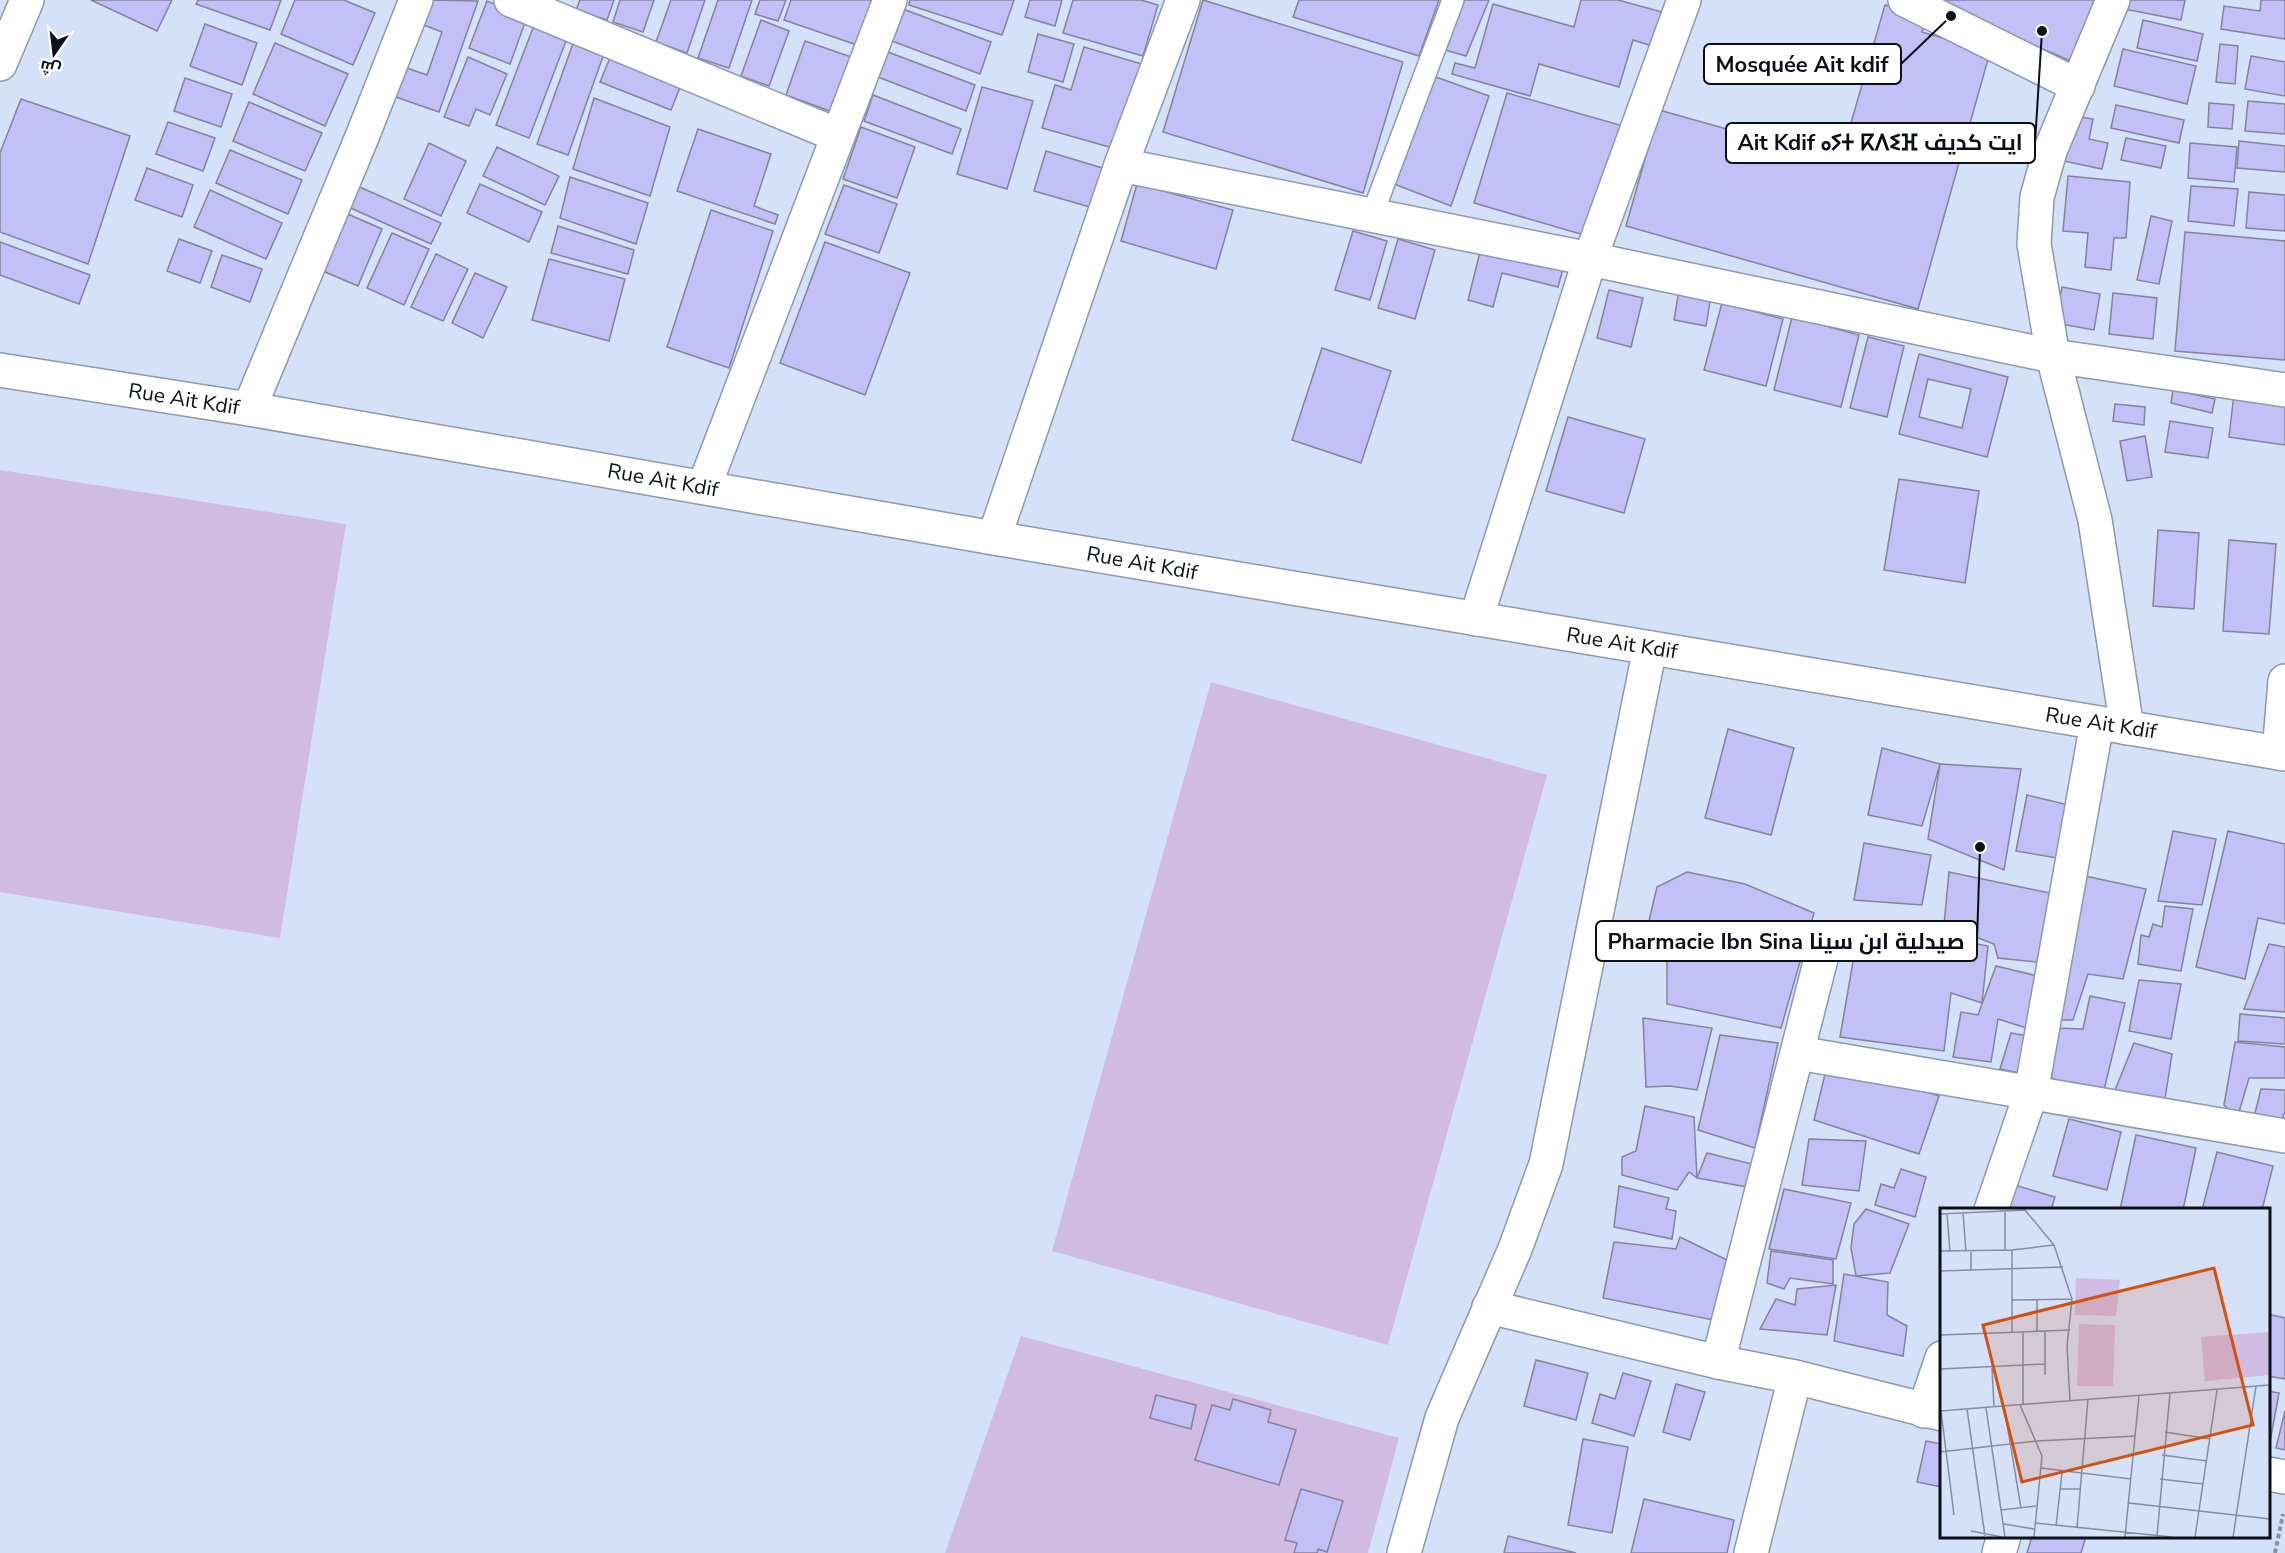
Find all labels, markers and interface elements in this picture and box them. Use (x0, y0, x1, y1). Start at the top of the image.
north arrow (24, 24, 84, 84)
callout: Mosquée Ait kdif (1704, 44, 1901, 84)
text: Mosquée Ait kdif (1716, 50, 1889, 80)
text: ش (38, 54, 63, 81)
callout: Ait Kdif ⴰⵢⵜ ⴽⴷⵉⴼ ايت كديف (1726, 123, 2035, 163)
text: Ait Kdif ⴰⵢⵜ ⴽⴷⵉⴼ ايت كديف (1737, 128, 2023, 158)
street label: Rue Ait Kdif (126, 376, 243, 422)
street label: Rue Ait Kdif (605, 456, 722, 504)
street label: Rue Ait Kdif (1084, 539, 1201, 587)
street label: Rue Ait Kdif (1564, 620, 1681, 666)
street label: Rue Ait Kdif (2043, 700, 2160, 746)
callout: Pharmacie Ibn Sina صيدلية ابن سينا (1596, 921, 1977, 961)
text: Pharmacie Ibn Sina صيدلية ابن سينا (1607, 927, 1965, 957)
inset map (1940, 1208, 2270, 1538)

